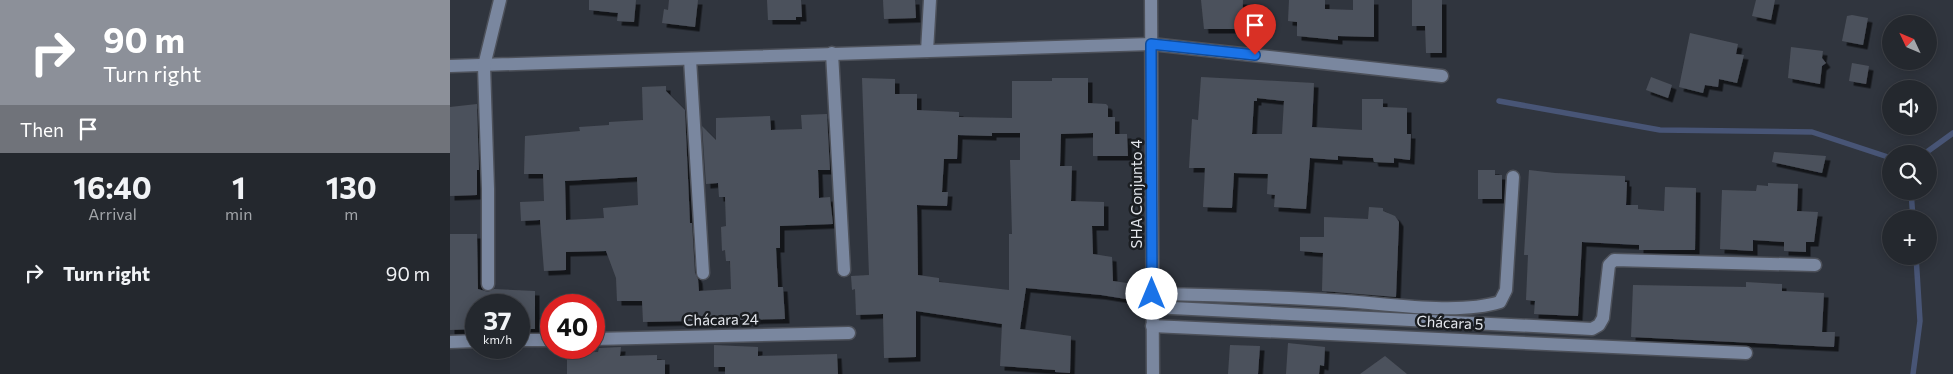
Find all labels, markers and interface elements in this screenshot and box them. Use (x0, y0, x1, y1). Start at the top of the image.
pin (1234, 4, 1276, 55)
icon: arrive (1241, 11, 1269, 39)
north arrow (1882, 15, 1938, 70)
map controls (1882, 15, 1937, 265)
text: 90 m (103, 17, 185, 60)
icon: right (20, 20, 85, 85)
text: Turn right (103, 60, 201, 87)
button: sound (1882, 80, 1937, 135)
icon: arrive (74, 115, 102, 143)
text: Then (20, 118, 64, 141)
street label: SHA Conjunto 4 (1127, 140, 1145, 248)
button: search (1882, 145, 1937, 200)
text: 16:40 (73, 168, 152, 205)
text: 1 (232, 168, 245, 205)
text: 130 (326, 168, 377, 205)
text: Arrival (88, 204, 137, 223)
text: min (225, 204, 252, 223)
text: m (344, 204, 358, 223)
button: + (1882, 210, 1937, 265)
icon: right (20, 259, 48, 287)
text: Turn right (63, 262, 150, 285)
text: 90 m (386, 262, 430, 285)
position arrow (1125, 267, 1177, 319)
speed limit sign: 40 (540, 294, 605, 359)
text: 37 (483, 305, 512, 335)
street label: Chácara 24 (683, 309, 759, 329)
street label: Chácara 5 (1416, 311, 1484, 333)
text: km/h (483, 332, 512, 346)

